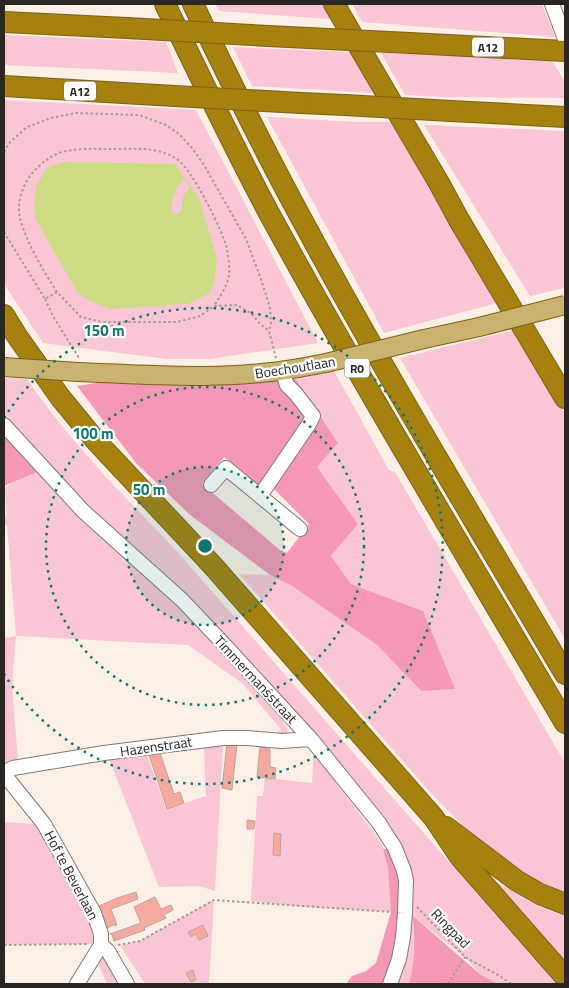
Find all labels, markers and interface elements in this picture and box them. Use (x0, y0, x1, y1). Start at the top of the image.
road number: A12 (472, 38, 504, 56)
road number: A12 (64, 82, 96, 100)
text: 150 m (83, 319, 125, 342)
street label: Boechoutlaan (253, 350, 337, 384)
road number: R0 (344, 358, 370, 378)
text: 100 m (72, 422, 114, 445)
text: 50 m (133, 478, 165, 501)
centre of rings (196, 537, 214, 555)
street label: Timmermansstraat (210, 630, 303, 728)
street label: Hazenstraat (119, 731, 193, 761)
street label: Hof te Beverlaan (40, 827, 104, 923)
street label: Ringpad (427, 903, 475, 953)

